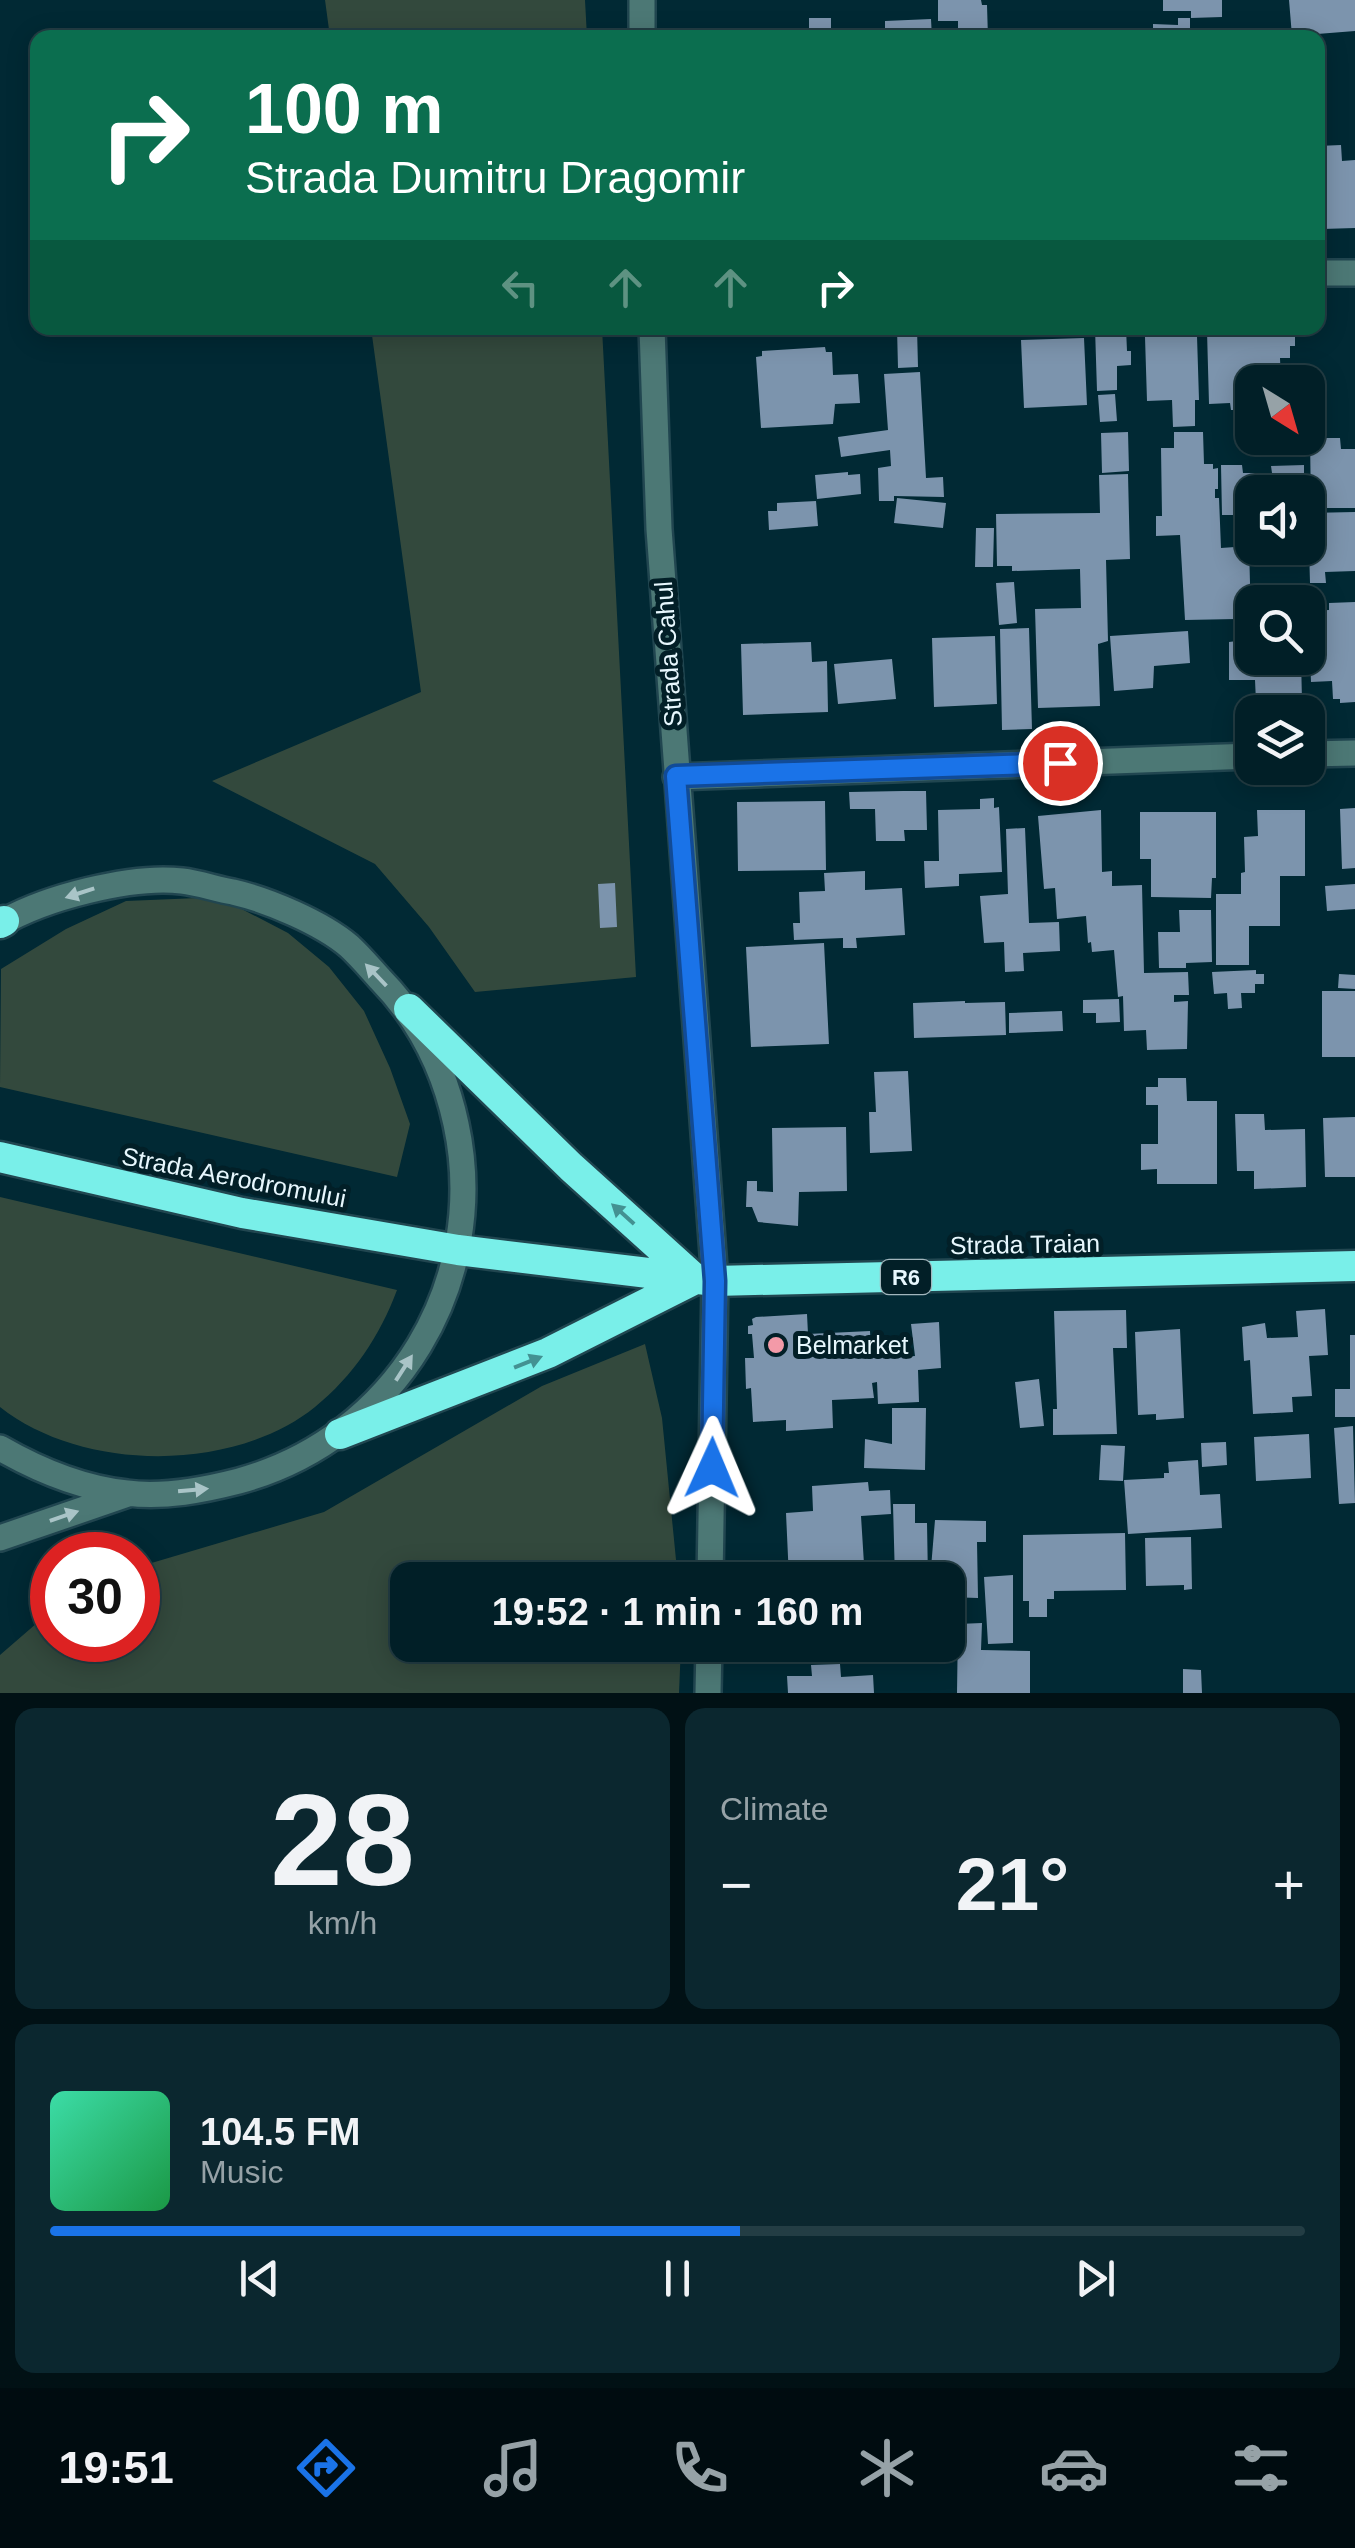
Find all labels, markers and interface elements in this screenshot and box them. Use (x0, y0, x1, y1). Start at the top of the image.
icon: right (80, 70, 210, 200)
text: 100 m (245, 70, 443, 148)
text: Strada Dumitru Dragomir (245, 152, 745, 203)
icon: left (493, 260, 548, 315)
icon: ahead (598, 260, 653, 315)
icon: ahead (703, 260, 758, 315)
icon: right (808, 260, 863, 315)
north arrow (1235, 365, 1325, 455)
map controls (1235, 365, 1325, 785)
button: sound (1235, 475, 1325, 565)
street label: Strada Cahul (649, 580, 687, 728)
button: search (1235, 585, 1325, 675)
button: layers (1235, 695, 1325, 785)
pin (1018, 721, 1103, 806)
icon: arrive (1033, 736, 1088, 791)
one-way arrow (64, 886, 94, 901)
one-way arrow (365, 964, 389, 988)
street label: Strada Aerodromului (119, 1142, 349, 1212)
one-way arrow (611, 1203, 635, 1226)
street label: Strada Trаian (950, 1229, 1100, 1259)
road number: R6 (881, 1260, 931, 1294)
place label: Belmarket (796, 1331, 909, 1359)
marker: Belmarket (765, 1334, 787, 1356)
one-way arrow (514, 1353, 544, 1369)
one-way arrow (394, 1354, 412, 1382)
position arrow (660, 1416, 764, 1520)
one-way arrow (178, 1482, 210, 1498)
one-way arrow (50, 1507, 80, 1522)
speed limit sign: 30 (30, 1532, 160, 1662)
text: 19:52 · 1 min · 160 m (492, 1591, 863, 1633)
text: 28 (270, 1767, 415, 1913)
text: Climate (720, 1791, 828, 1827)
text: 21° (956, 1842, 1069, 1926)
text: − (720, 1854, 752, 1916)
text: + (1273, 1854, 1305, 1916)
text: km/h (308, 1905, 377, 1941)
text: 104.5 FM (200, 2111, 361, 2153)
text: Music (200, 2154, 284, 2190)
icon: previous (232, 2251, 287, 2306)
icon: pause (650, 2251, 705, 2306)
icon: next (1068, 2251, 1123, 2306)
icon: directions (291, 2433, 361, 2503)
icon: music (478, 2433, 548, 2503)
icon: phone (665, 2433, 735, 2503)
icon: climate (852, 2433, 922, 2503)
icon: car (1039, 2433, 1109, 2503)
icon: filters (1226, 2433, 1296, 2503)
text: 19:51 (59, 2442, 174, 2493)

